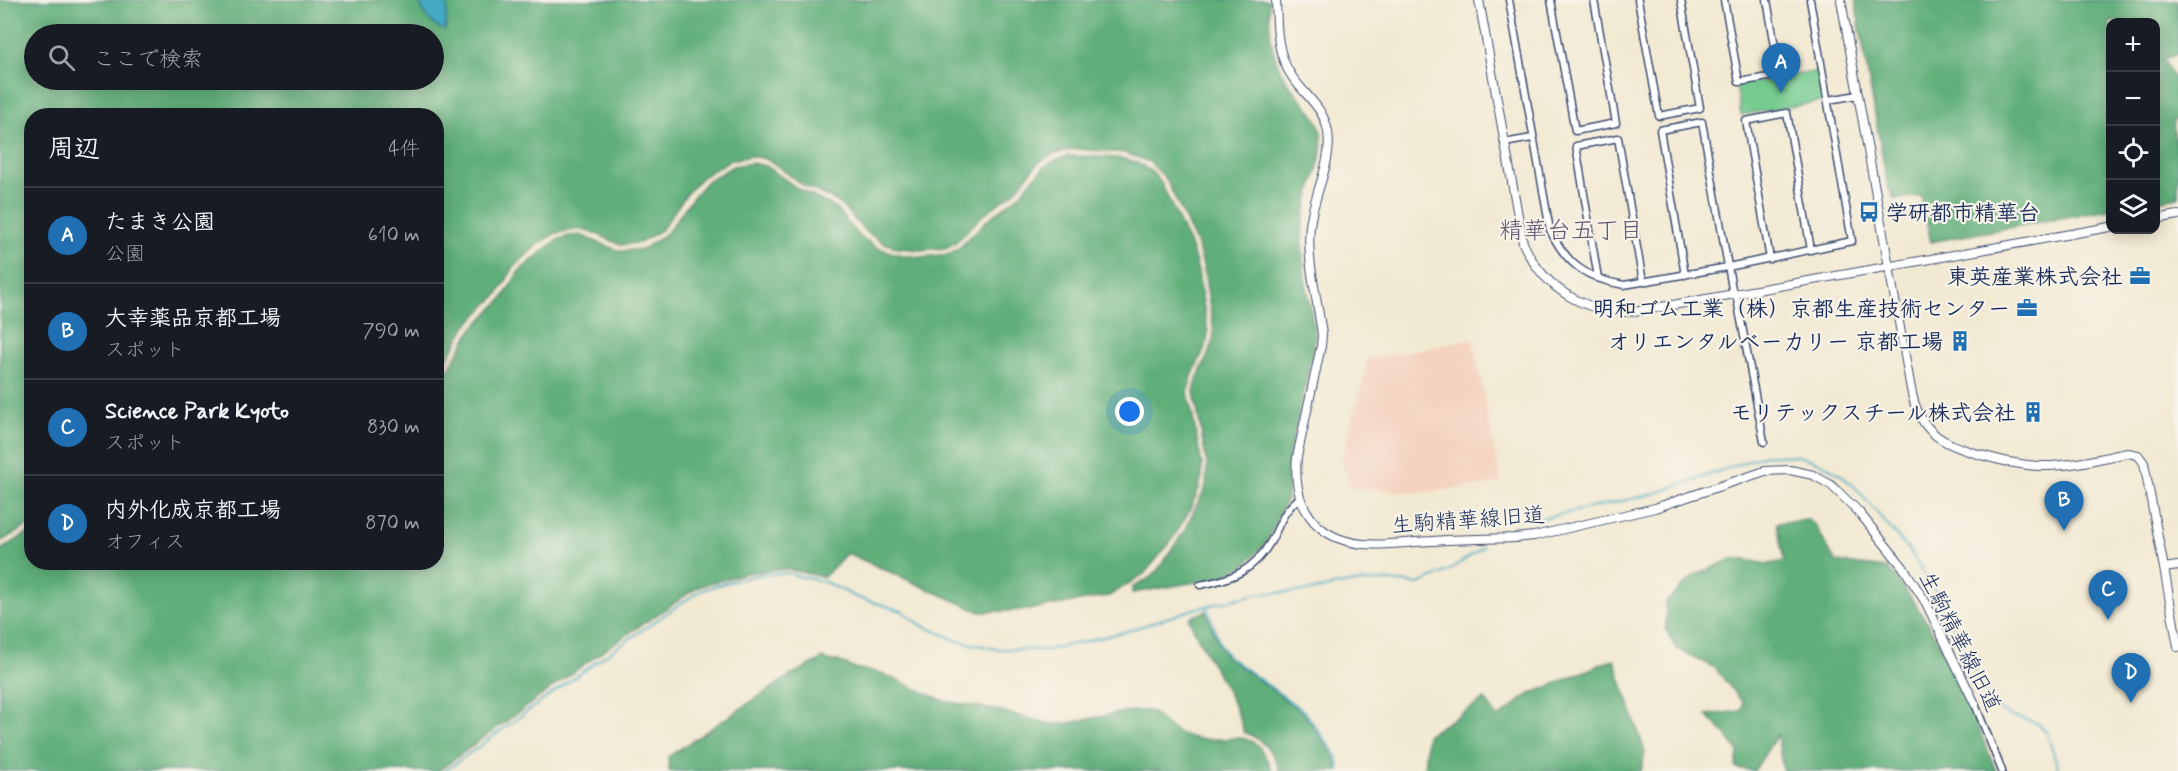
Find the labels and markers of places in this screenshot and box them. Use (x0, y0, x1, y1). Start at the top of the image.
pin: A (1762, 44, 1800, 93)
bus stop icon: 学研都市精華台 (1857, 200, 1881, 224)
place label: 学研都市精華台 (1886, 200, 2040, 228)
place label: 東英産業株式会社 (1947, 264, 2123, 292)
office icon: 東英産業株式会社 (2128, 264, 2152, 288)
place label: 明和ゴム工業（株）京都生産技術センター (1592, 296, 2010, 324)
office icon: 明和ゴム工業（株）京都生産技術センター (2015, 296, 2039, 320)
place label: オリエンタルベーカリー 京都工場 (1607, 329, 1943, 357)
building icon: オリエンタルベーカリー 京都工場 (1948, 329, 1972, 353)
place label: モリテックスチール株式会社 (1730, 400, 2016, 428)
building icon: モリテックスチール株式会社 (2021, 400, 2045, 424)
pin: B (2044, 482, 2084, 531)
pin: C (2088, 570, 2128, 620)
pin: D (2112, 654, 2150, 703)

